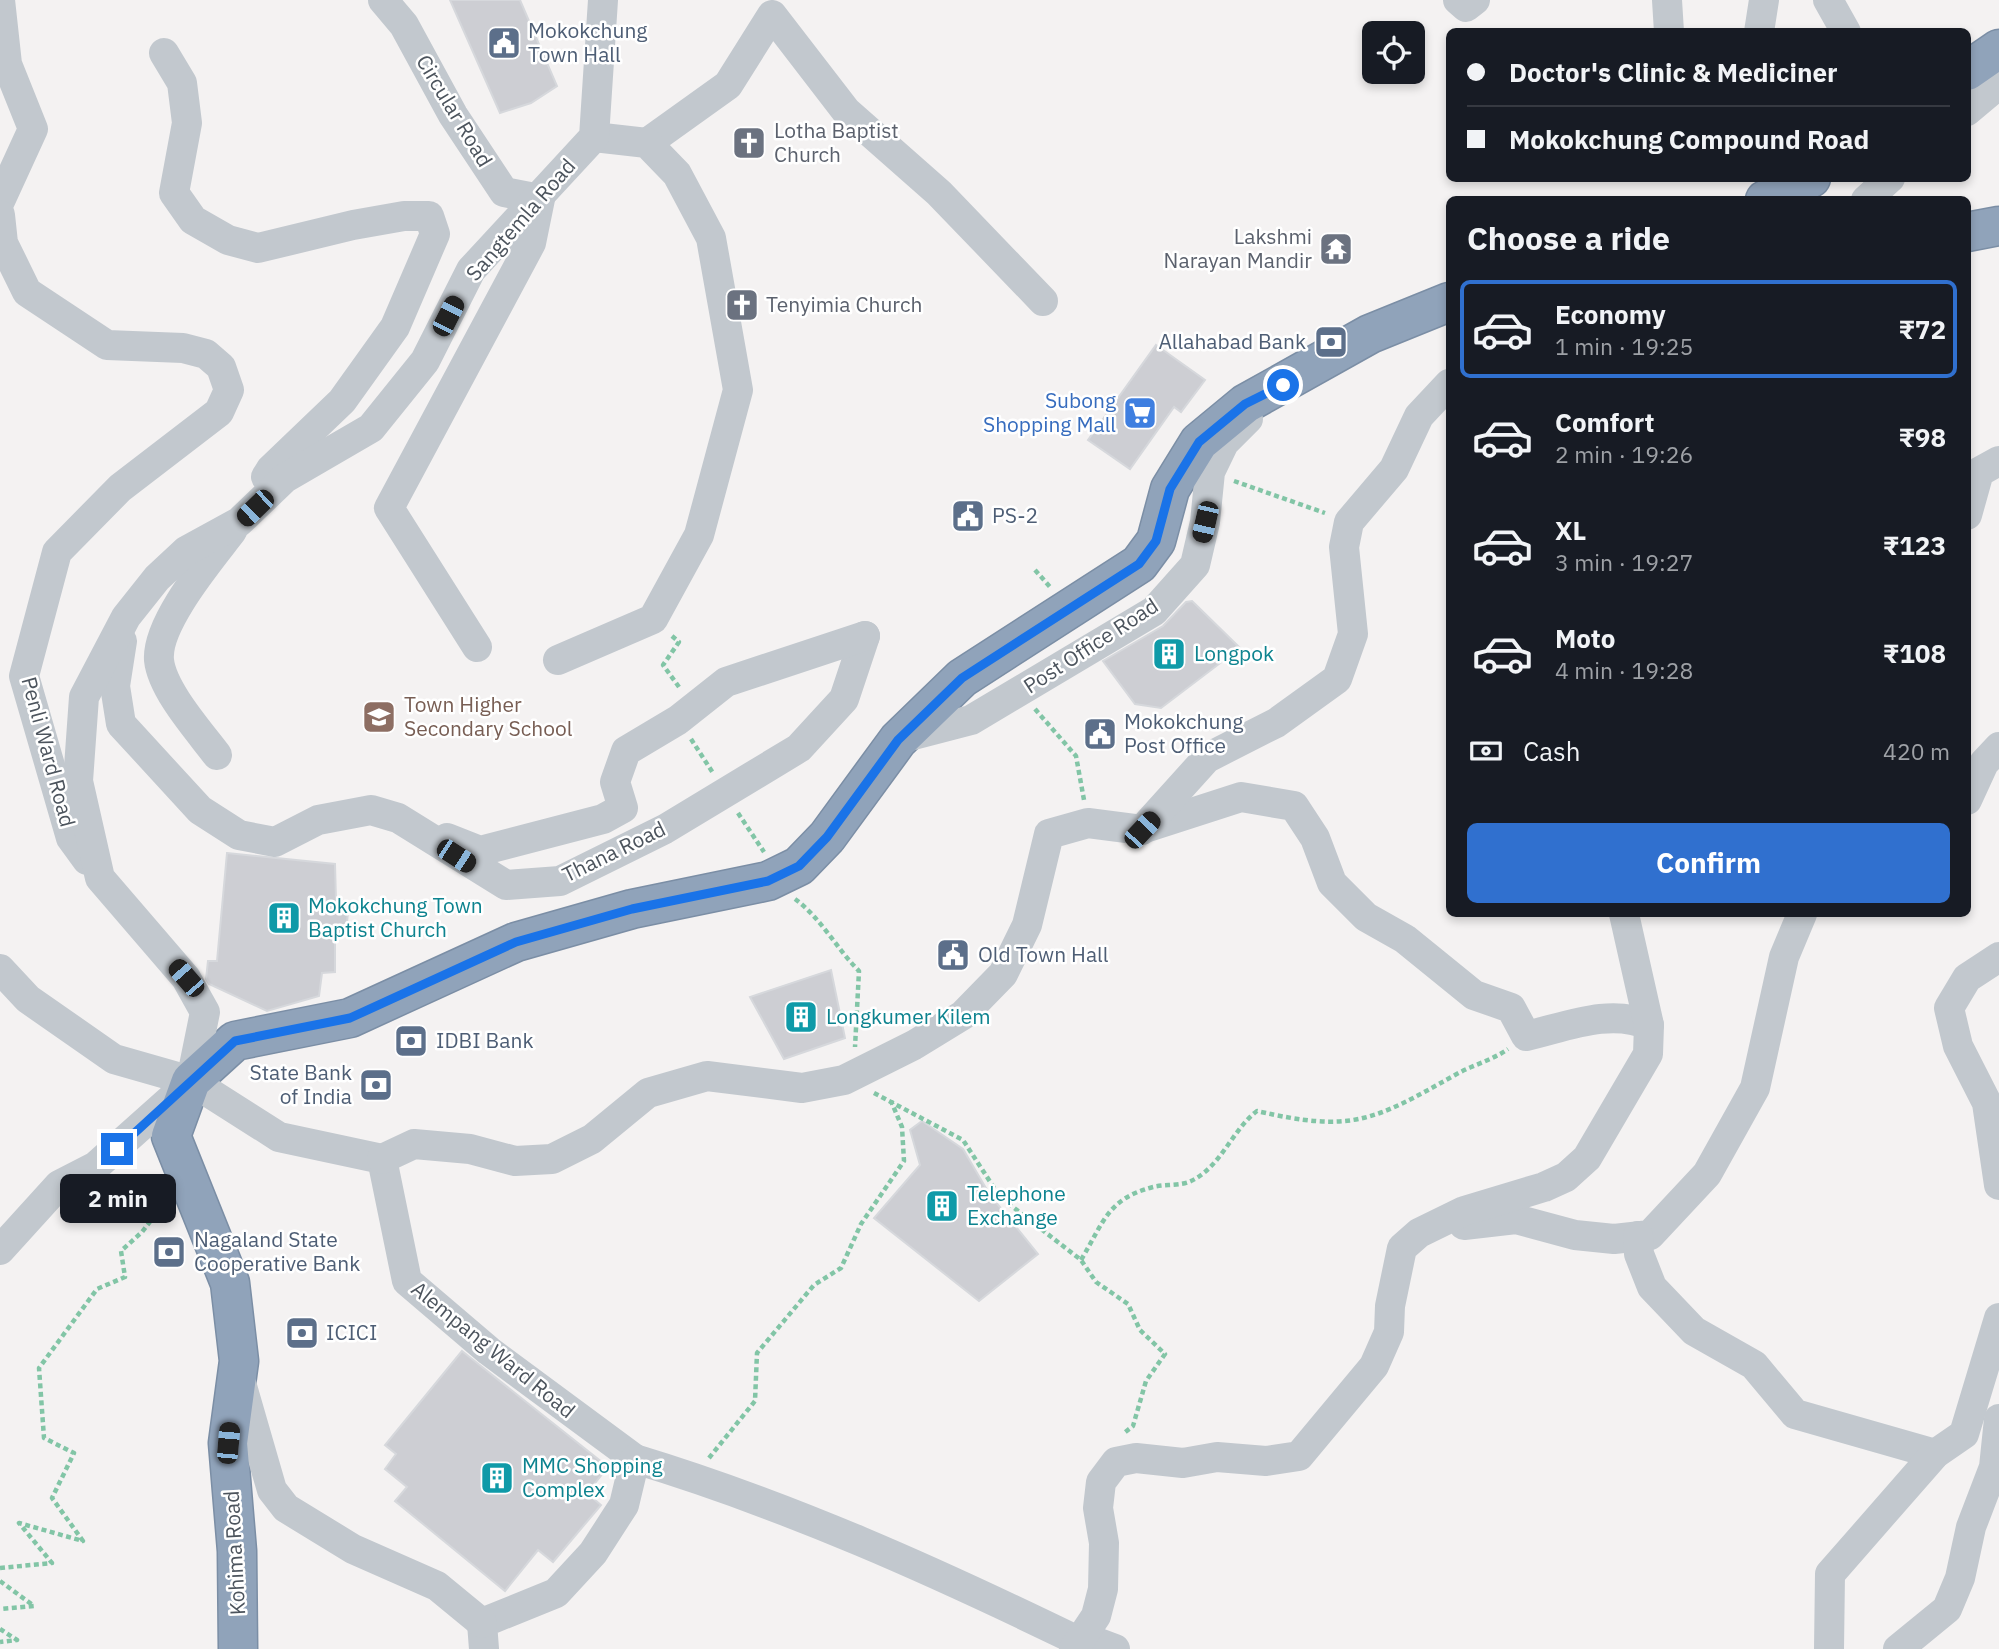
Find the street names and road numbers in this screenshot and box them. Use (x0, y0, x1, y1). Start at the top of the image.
street label: Circular Road (410, 49, 499, 172)
street label: Sangtemla Road (459, 152, 581, 287)
street label: Post Office Road (1018, 591, 1163, 699)
street label: Penli Ward Road (15, 674, 82, 830)
street label: Thana Road (557, 814, 670, 888)
street label: Alempang Ward Road (406, 1274, 581, 1424)
street label: Kohima Road (217, 1490, 251, 1616)

